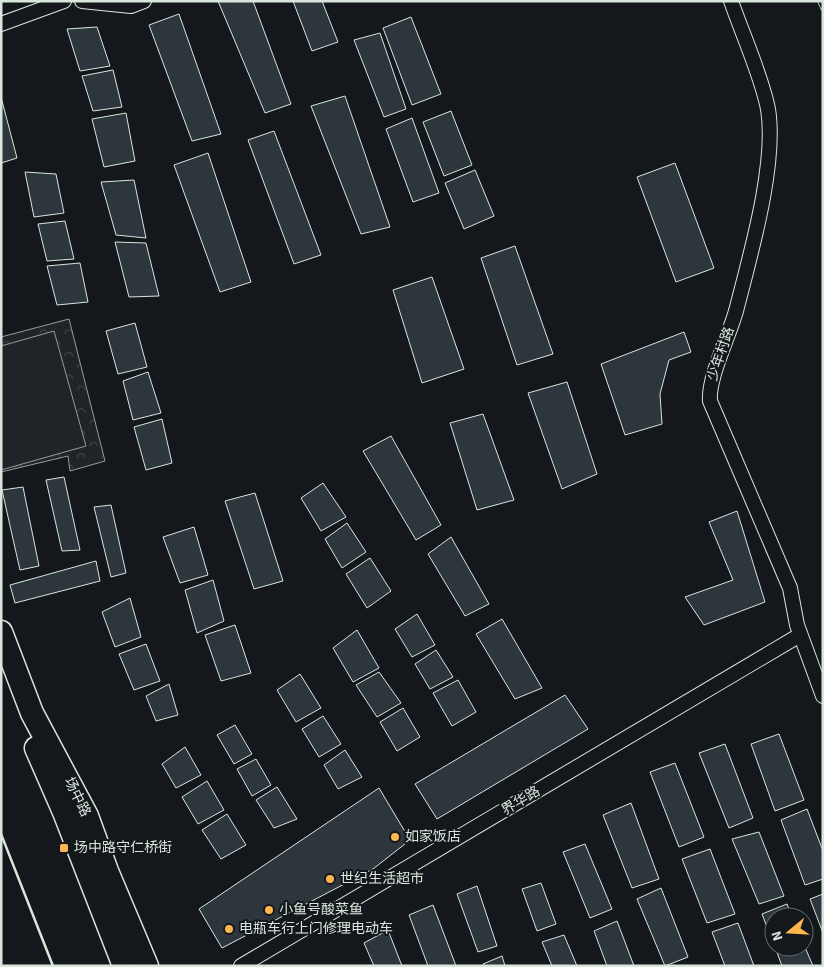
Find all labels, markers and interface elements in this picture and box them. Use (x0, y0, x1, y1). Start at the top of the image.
street label: 少年村路 (702, 324, 740, 384)
street label: 场中路 (59, 774, 95, 820)
street label: 界华路 (498, 782, 544, 820)
place label: 如家饭店 (405, 827, 461, 847)
marker: 如家饭店 (389, 831, 401, 843)
place label: 场中路守仁桥街 (74, 838, 172, 858)
marker: 场中路守仁桥街 (58, 842, 70, 854)
place label: 世纪生活超市 (340, 869, 424, 889)
marker: 世纪生活超市 (324, 873, 336, 885)
place label: 小鱼号酸菜鱼 (279, 900, 363, 920)
marker: 小鱼号酸菜鱼 (263, 904, 275, 916)
north arrow (764, 907, 814, 957)
place label: 电瓶车行上门修理电动车 (239, 919, 393, 939)
marker: 电瓶车行上门修理电动车 (223, 923, 235, 935)
text: N (767, 928, 789, 943)

